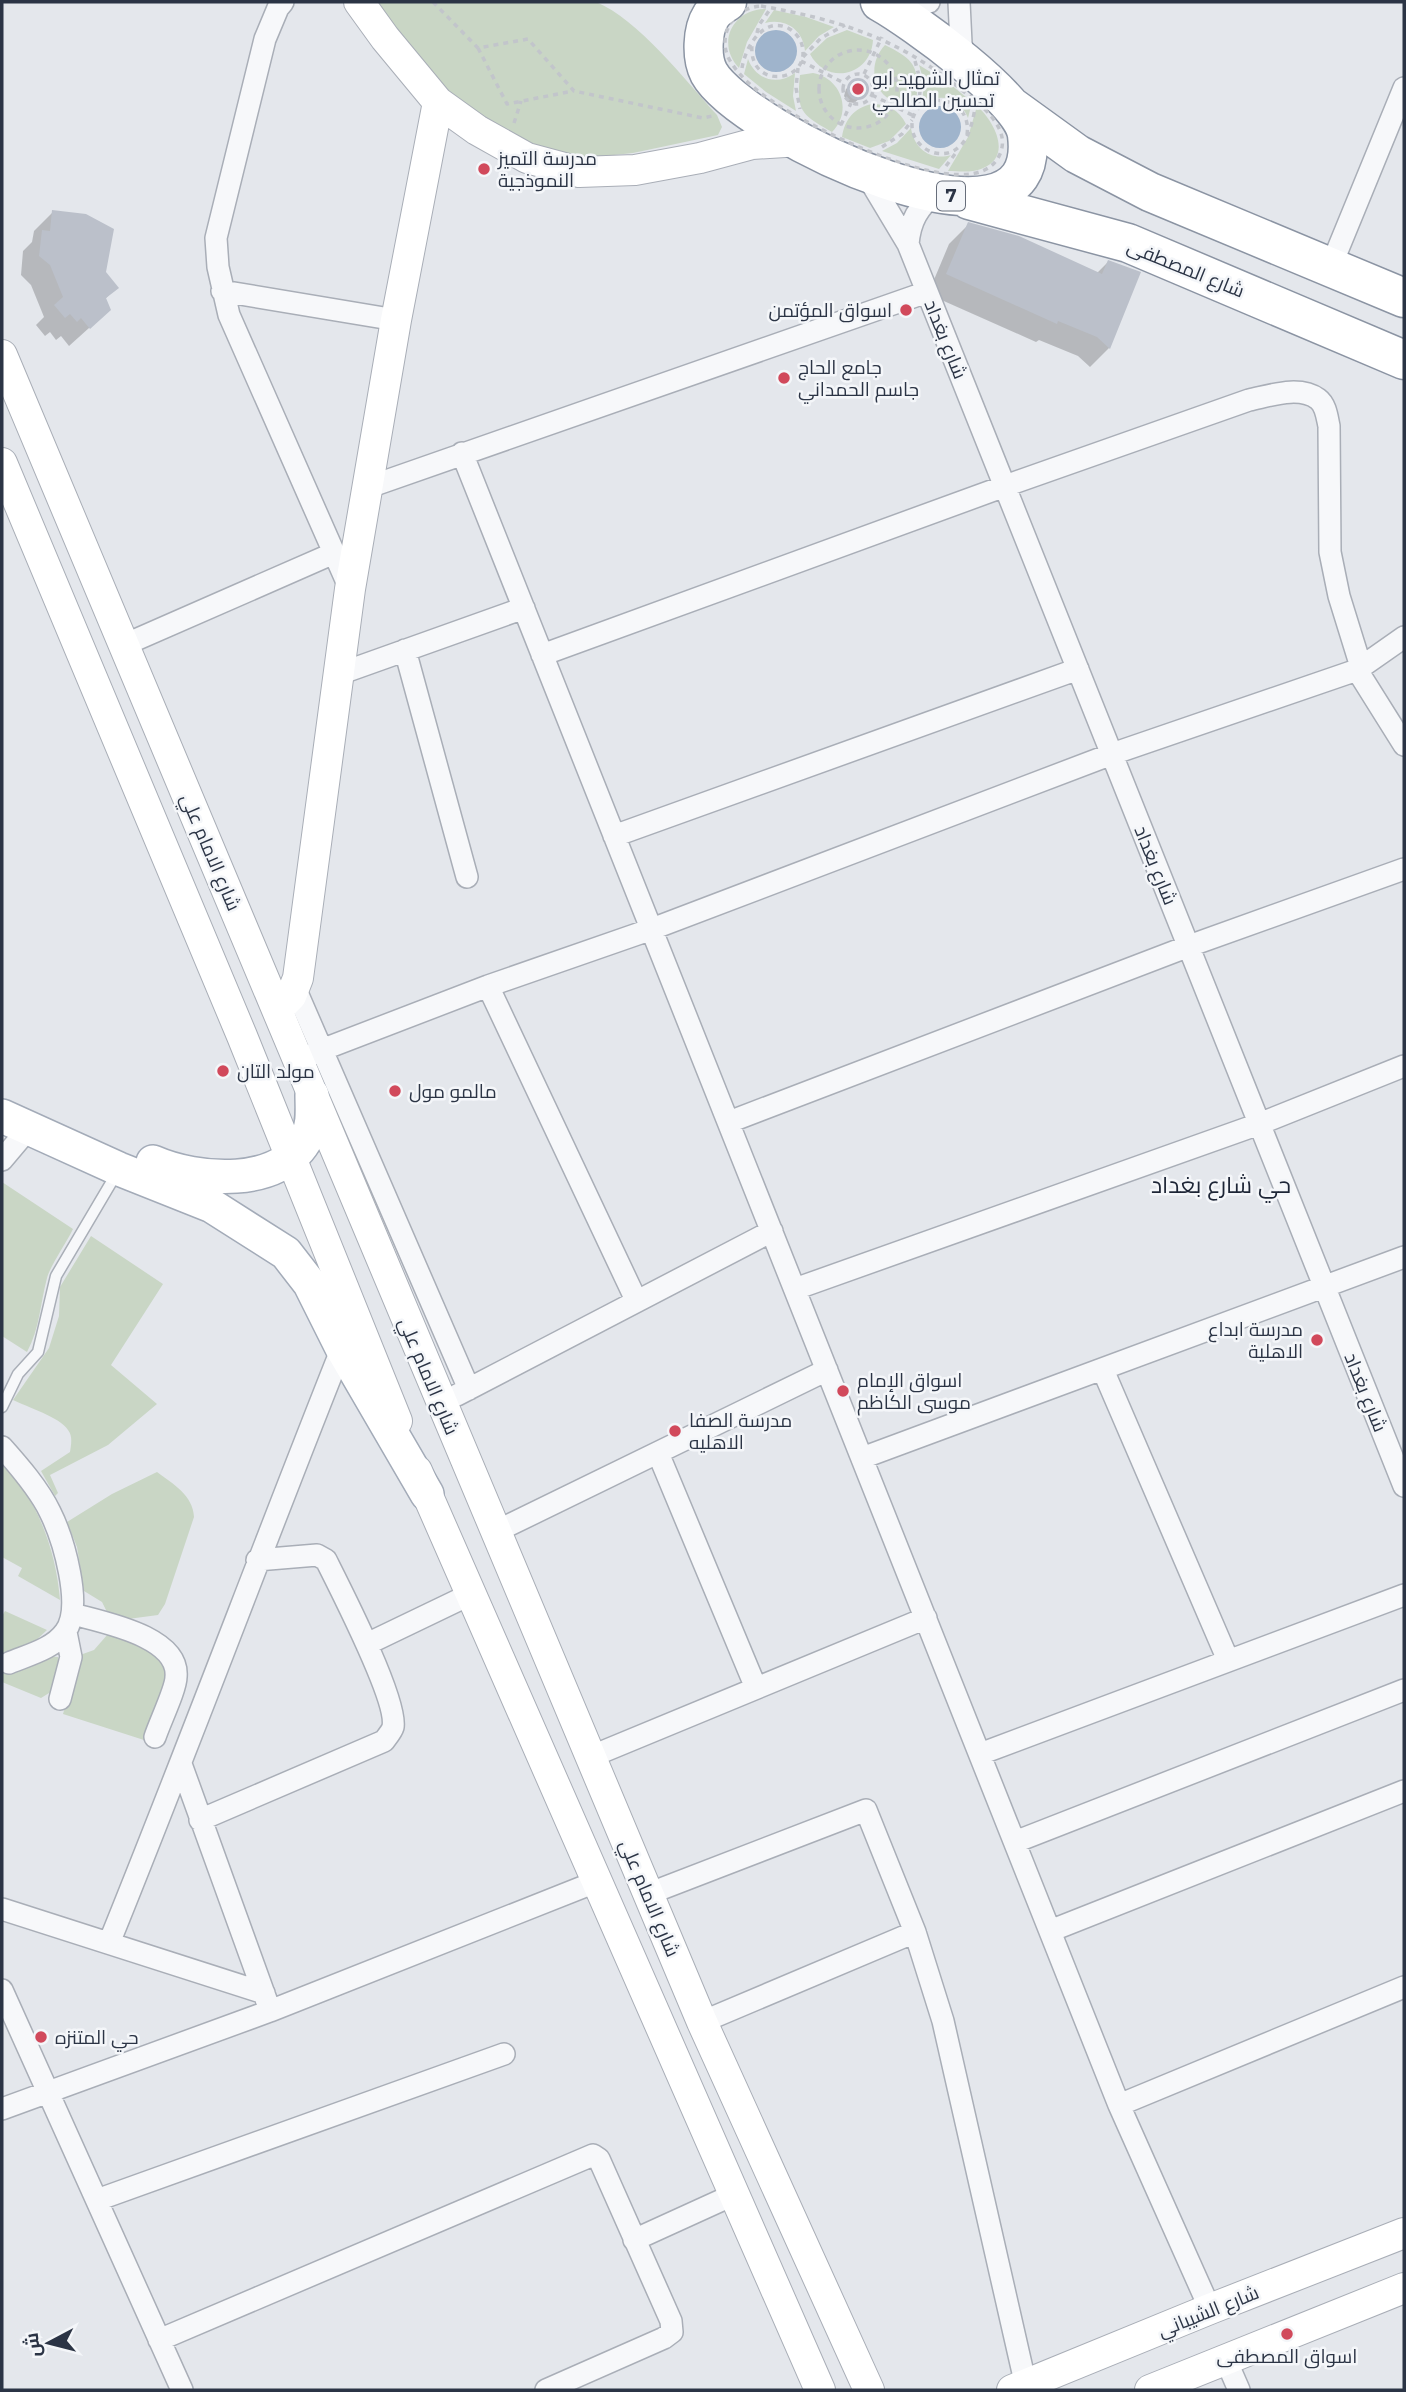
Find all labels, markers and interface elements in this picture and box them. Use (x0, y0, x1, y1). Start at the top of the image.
place label: تمثال الشهيد ابو تحسين الصالحي (872, 67, 1000, 115)
marker: تمثال الشهيد ابو تحسين الصالحي (850, 81, 866, 97)
place label: مدرسة التميز النموذجية (497, 147, 597, 192)
marker: مدرسة التميز النموذجية (476, 161, 492, 177)
road number: 7 (937, 182, 965, 210)
street label: شارع المصطفى (1123, 235, 1248, 304)
street label: شارع بغداد (917, 296, 972, 383)
place label: اسواق المؤتمن (768, 299, 892, 323)
marker: اسواق المؤتمن (898, 302, 914, 318)
place label: جامع الحاج جاسم الحمداني (798, 356, 919, 404)
marker: جامع الحاج جاسم الحمداني (776, 370, 792, 386)
street label: شارع الامام علي (173, 790, 246, 915)
street label: شارع بغداد (1127, 822, 1182, 909)
place label: مولد التان (237, 1060, 315, 1083)
marker: مولد التان (215, 1063, 231, 1079)
place label: مالمو مول (409, 1080, 497, 1103)
marker: مالمو مول (387, 1083, 403, 1099)
district label: حي شارع بغداد (1151, 1171, 1291, 1203)
street label: شارع الامام علي (391, 1314, 464, 1439)
place label: مدرسة ابداع الاهلية (1208, 1318, 1303, 1363)
marker: مدرسة ابداع الاهلية (1309, 1332, 1325, 1348)
street label: شارع بغداد (1337, 1349, 1392, 1436)
place label: اسواق الإمام موسى الكاظم (857, 1369, 971, 1416)
marker: اسواق الإمام موسى الكاظم (835, 1383, 851, 1399)
place label: مدرسة الصفا الاهليه (689, 1409, 792, 1454)
marker: مدرسة الصفا الاهليه (667, 1423, 683, 1439)
street label: شارع الامام علي (612, 1836, 685, 1961)
place label: حي المتنزه (55, 2026, 138, 2052)
marker: حي المتنزه (33, 2029, 49, 2045)
street label: شارع الشيباني (1154, 2281, 1263, 2345)
north arrow (14, 2308, 84, 2378)
marker: اسواق المصطفى (1279, 2326, 1295, 2342)
text: ش (20, 2332, 46, 2359)
place label: اسواق المصطفى (1217, 2345, 1357, 2369)

